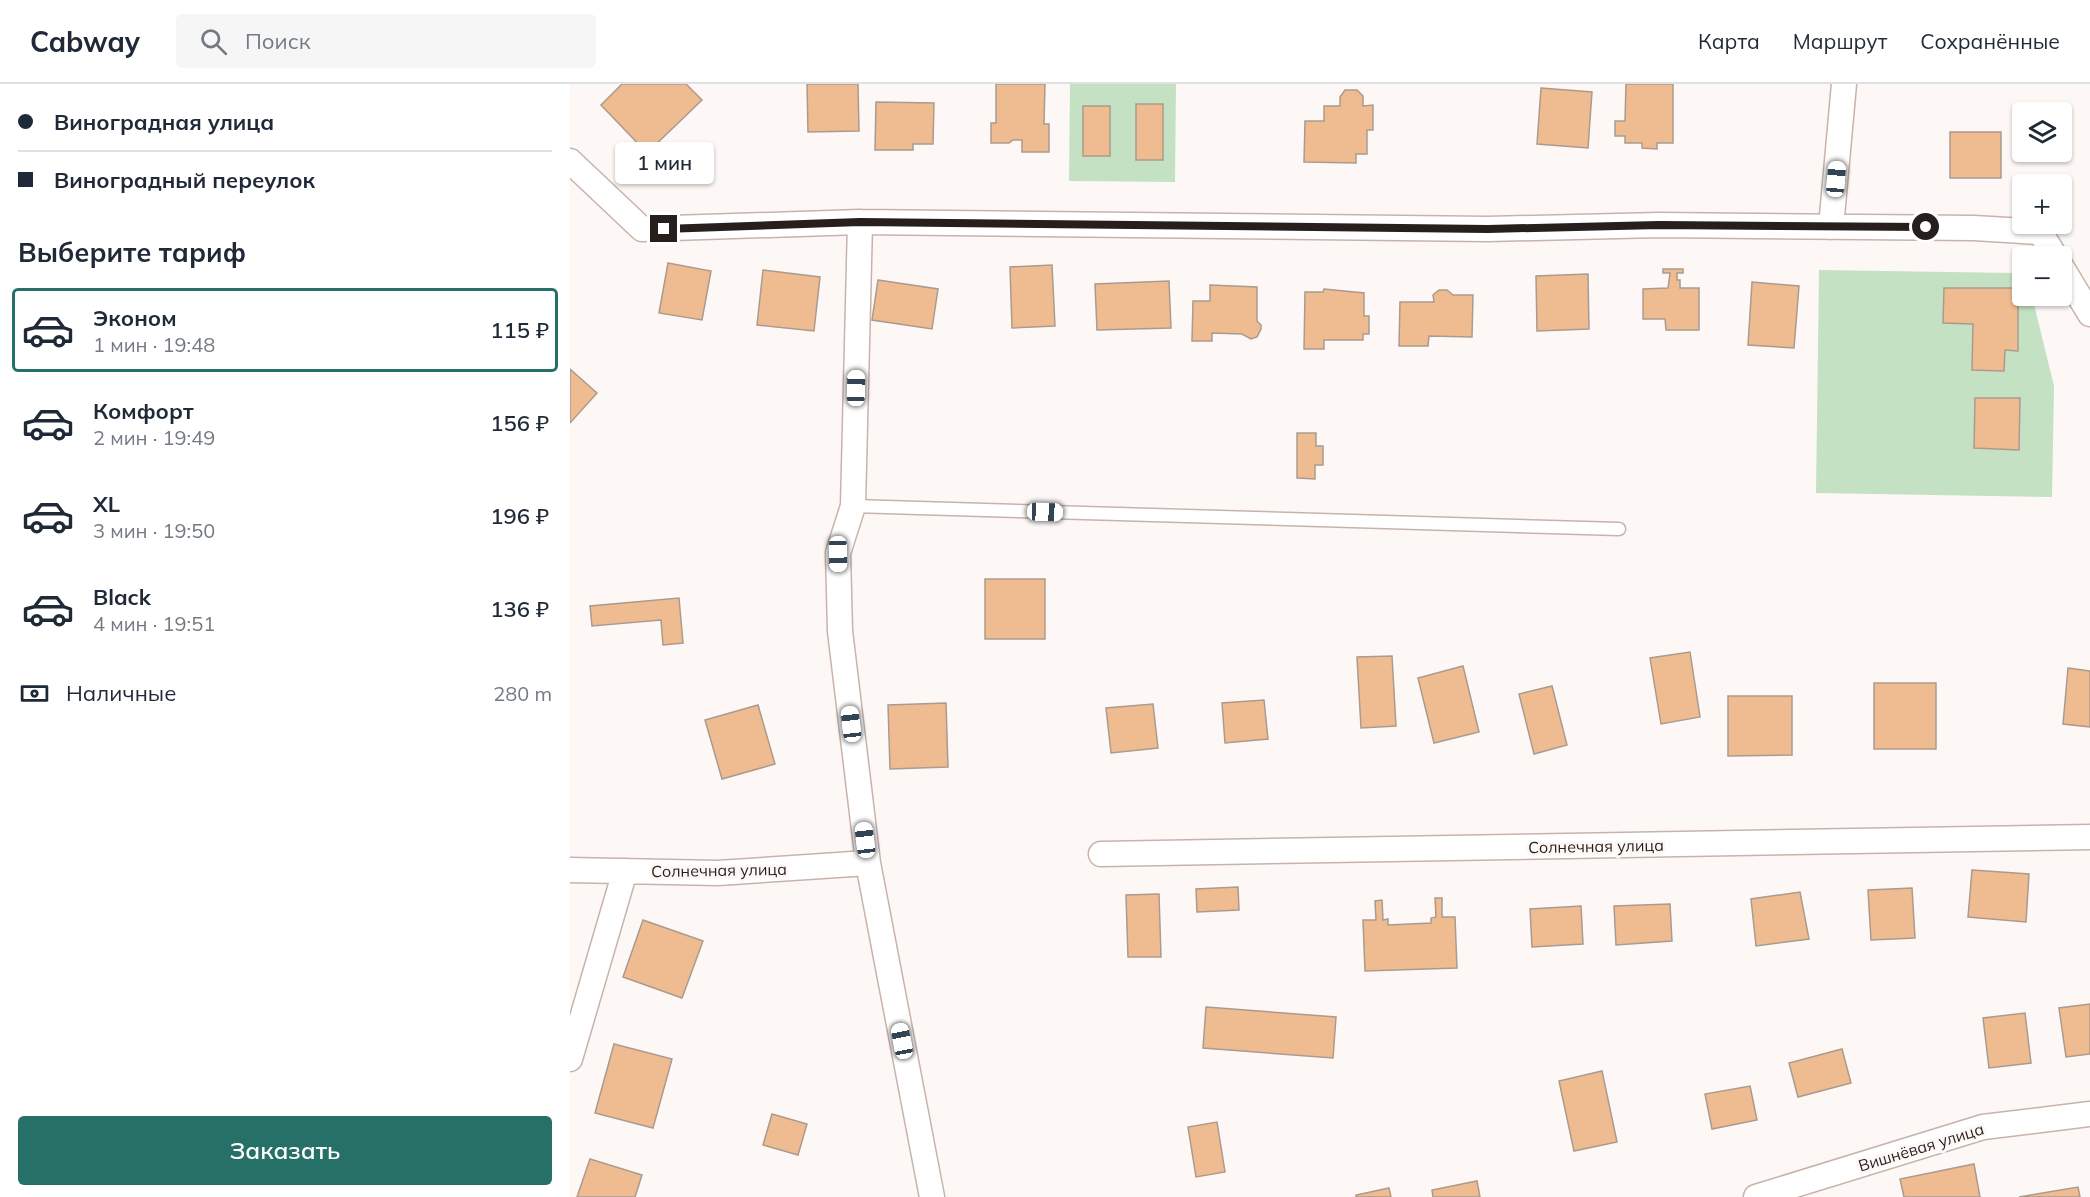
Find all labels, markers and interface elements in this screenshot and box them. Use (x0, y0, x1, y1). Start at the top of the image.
search box (176, 14, 596, 68)
text: Cabway (30, 24, 140, 59)
icon: search (197, 25, 230, 58)
text: Поиск (245, 27, 311, 55)
text: Карта (1698, 28, 1760, 54)
text: Маршрут (1793, 28, 1887, 54)
text: Сохранённые (1920, 28, 2060, 54)
map controls (2012, 102, 2072, 306)
button: layers (2012, 102, 2072, 162)
text: Виноградная улица (54, 108, 274, 136)
callout: 1 мин (614, 142, 714, 184)
text: 1 мин (637, 150, 692, 175)
car (1825, 160, 1847, 198)
text: Виноградный переулок (54, 166, 315, 194)
button: + (2012, 174, 2072, 234)
route start (1912, 213, 1939, 240)
route end (650, 215, 677, 242)
text: Выберите тариф (18, 235, 246, 269)
button: − (2012, 246, 2072, 306)
icon: car (21, 303, 75, 357)
text: Эконом (93, 304, 177, 332)
text: 115 ₽ (490, 316, 549, 344)
text: 1 мин · 19:48 (93, 332, 215, 357)
car (847, 370, 865, 406)
icon: car (21, 396, 75, 450)
text: Комфорт (93, 397, 194, 425)
text: 156 ₽ (490, 409, 549, 437)
text: 2 мин · 19:49 (93, 425, 215, 450)
icon: car (21, 489, 75, 543)
text: XL (93, 490, 120, 518)
text: 196 ₽ (490, 502, 549, 530)
car (1027, 502, 1063, 522)
text: 3 мин · 19:50 (93, 518, 215, 543)
car (829, 536, 847, 572)
icon: car (21, 582, 75, 636)
text: Black (93, 583, 151, 611)
text: 136 ₽ (490, 595, 549, 623)
text: 4 мин · 19:51 (93, 611, 215, 636)
icon: cash (18, 677, 51, 710)
text: Наличные (66, 679, 176, 707)
text: 280 m (493, 681, 552, 706)
car (840, 705, 862, 743)
car (854, 821, 876, 859)
street label: Солнечная улица (1528, 835, 1664, 857)
street label: Солнечная улица (651, 859, 787, 881)
car (890, 1022, 914, 1060)
button: Заказать (18, 1116, 552, 1185)
street label: Вишнёвая улица (1856, 1118, 1986, 1176)

